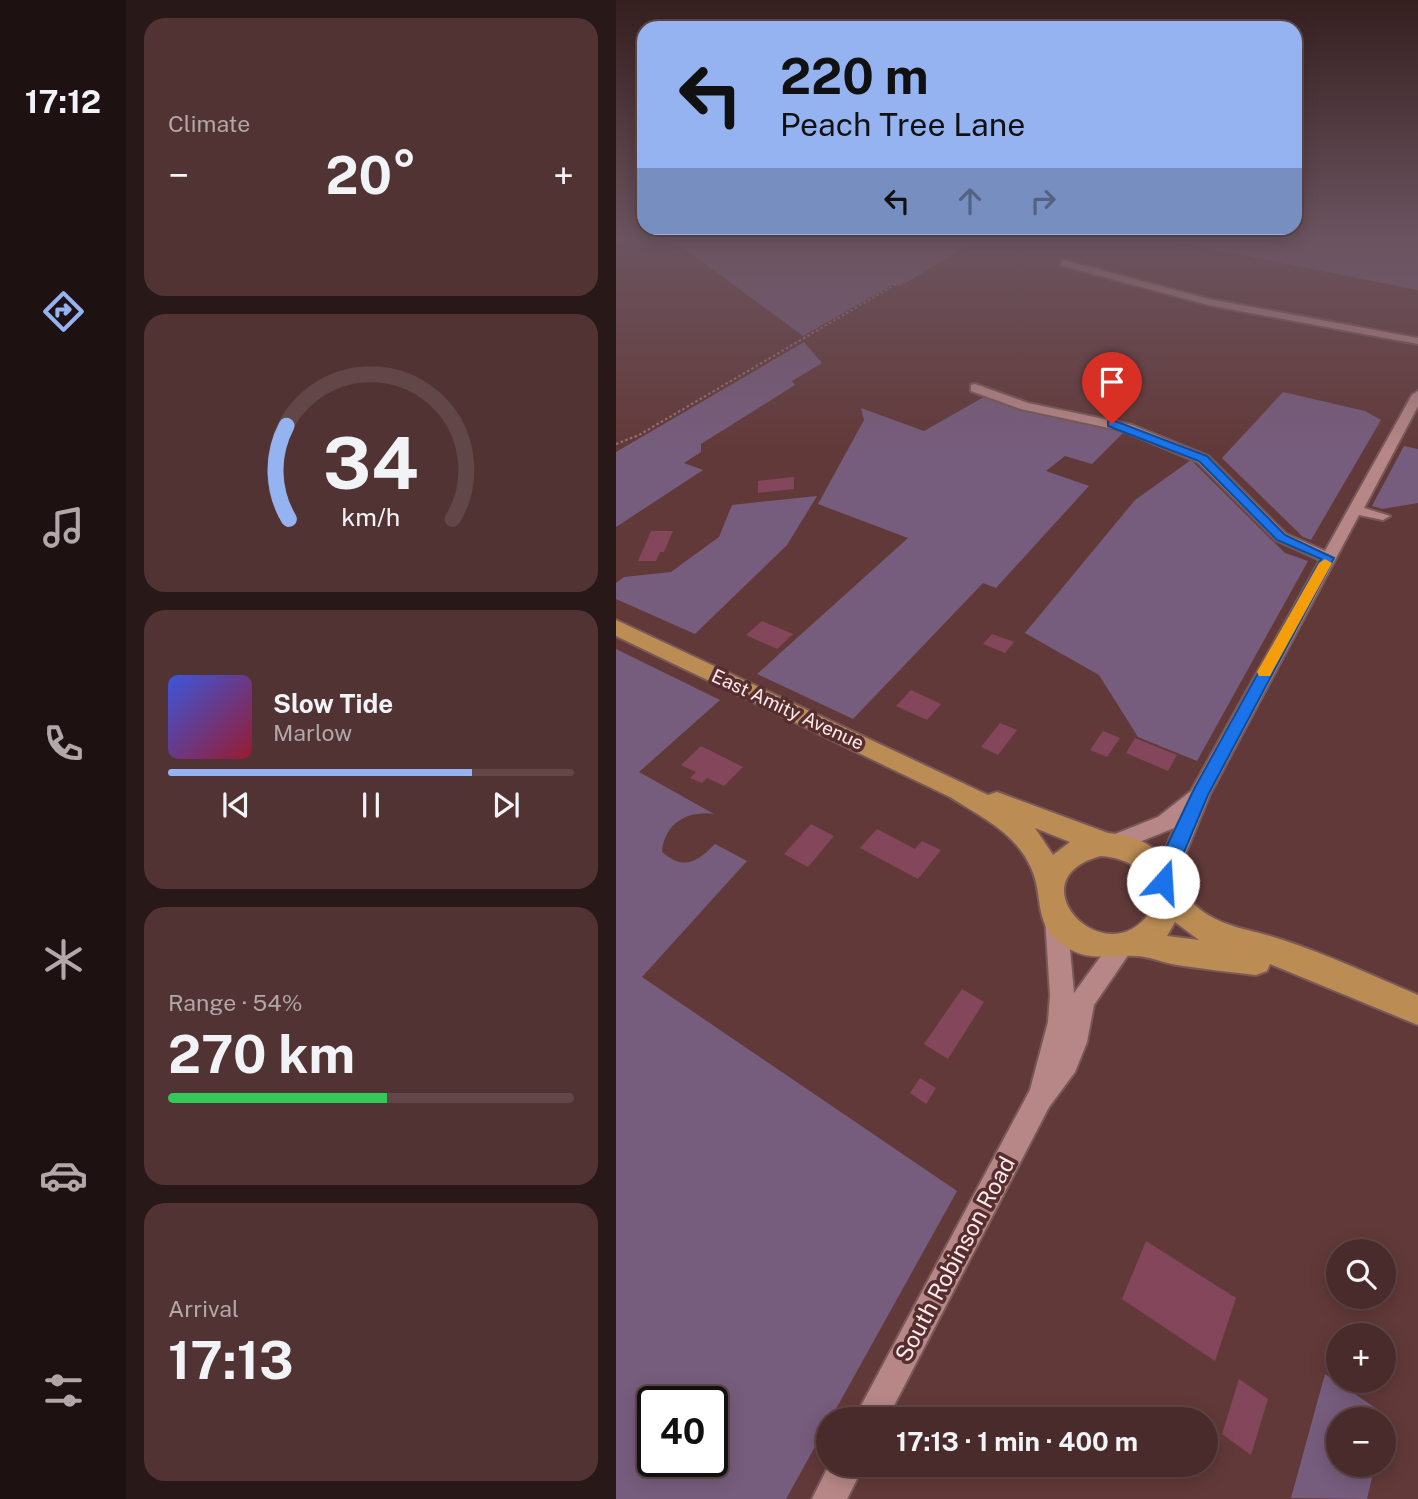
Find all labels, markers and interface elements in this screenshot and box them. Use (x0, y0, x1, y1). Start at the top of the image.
text: 220 m (780, 47, 929, 105)
icon: left (665, 49, 756, 140)
text: 17:12 (25, 83, 101, 120)
text: Peach Tree Lane (780, 106, 1025, 143)
text: Climate (168, 110, 250, 137)
text: 20° (325, 145, 417, 206)
text: − (168, 153, 189, 198)
text: + (553, 153, 574, 198)
icon: left (878, 182, 916, 220)
icon: ahead (951, 182, 989, 220)
icon: right (1024, 182, 1062, 220)
icon: directions (39, 287, 88, 336)
pin (1082, 352, 1142, 424)
icon: arrive (1093, 363, 1131, 401)
text: 34 (323, 421, 419, 506)
text: km/h (342, 502, 400, 532)
icon: music (39, 503, 88, 552)
street label: East Amity Avenue (708, 664, 868, 754)
text: Slow Tide (273, 688, 393, 719)
icon: phone (39, 719, 88, 768)
text: Marlow (273, 719, 352, 746)
icon: previous (217, 786, 255, 824)
icon: pause (352, 786, 390, 824)
icon: next (487, 786, 525, 824)
position arrow (1126, 845, 1200, 919)
icon: climate (39, 935, 88, 984)
text: Range · 54% (168, 989, 302, 1016)
text: 270 km (168, 1024, 355, 1085)
icon: car (39, 1151, 88, 1200)
street label: South Robinson Road (889, 1152, 1020, 1366)
map controls (1326, 1239, 1396, 1477)
button: search (1326, 1239, 1396, 1309)
text: Arrival (168, 1295, 239, 1322)
button: + (1326, 1323, 1396, 1393)
text: 17:13 (168, 1330, 294, 1391)
icon: filters (39, 1366, 88, 1415)
speed limit sign: 40 (637, 1386, 728, 1477)
button: − (1326, 1407, 1396, 1477)
text: 17:13 · 1 min · 400 m (896, 1426, 1138, 1457)

